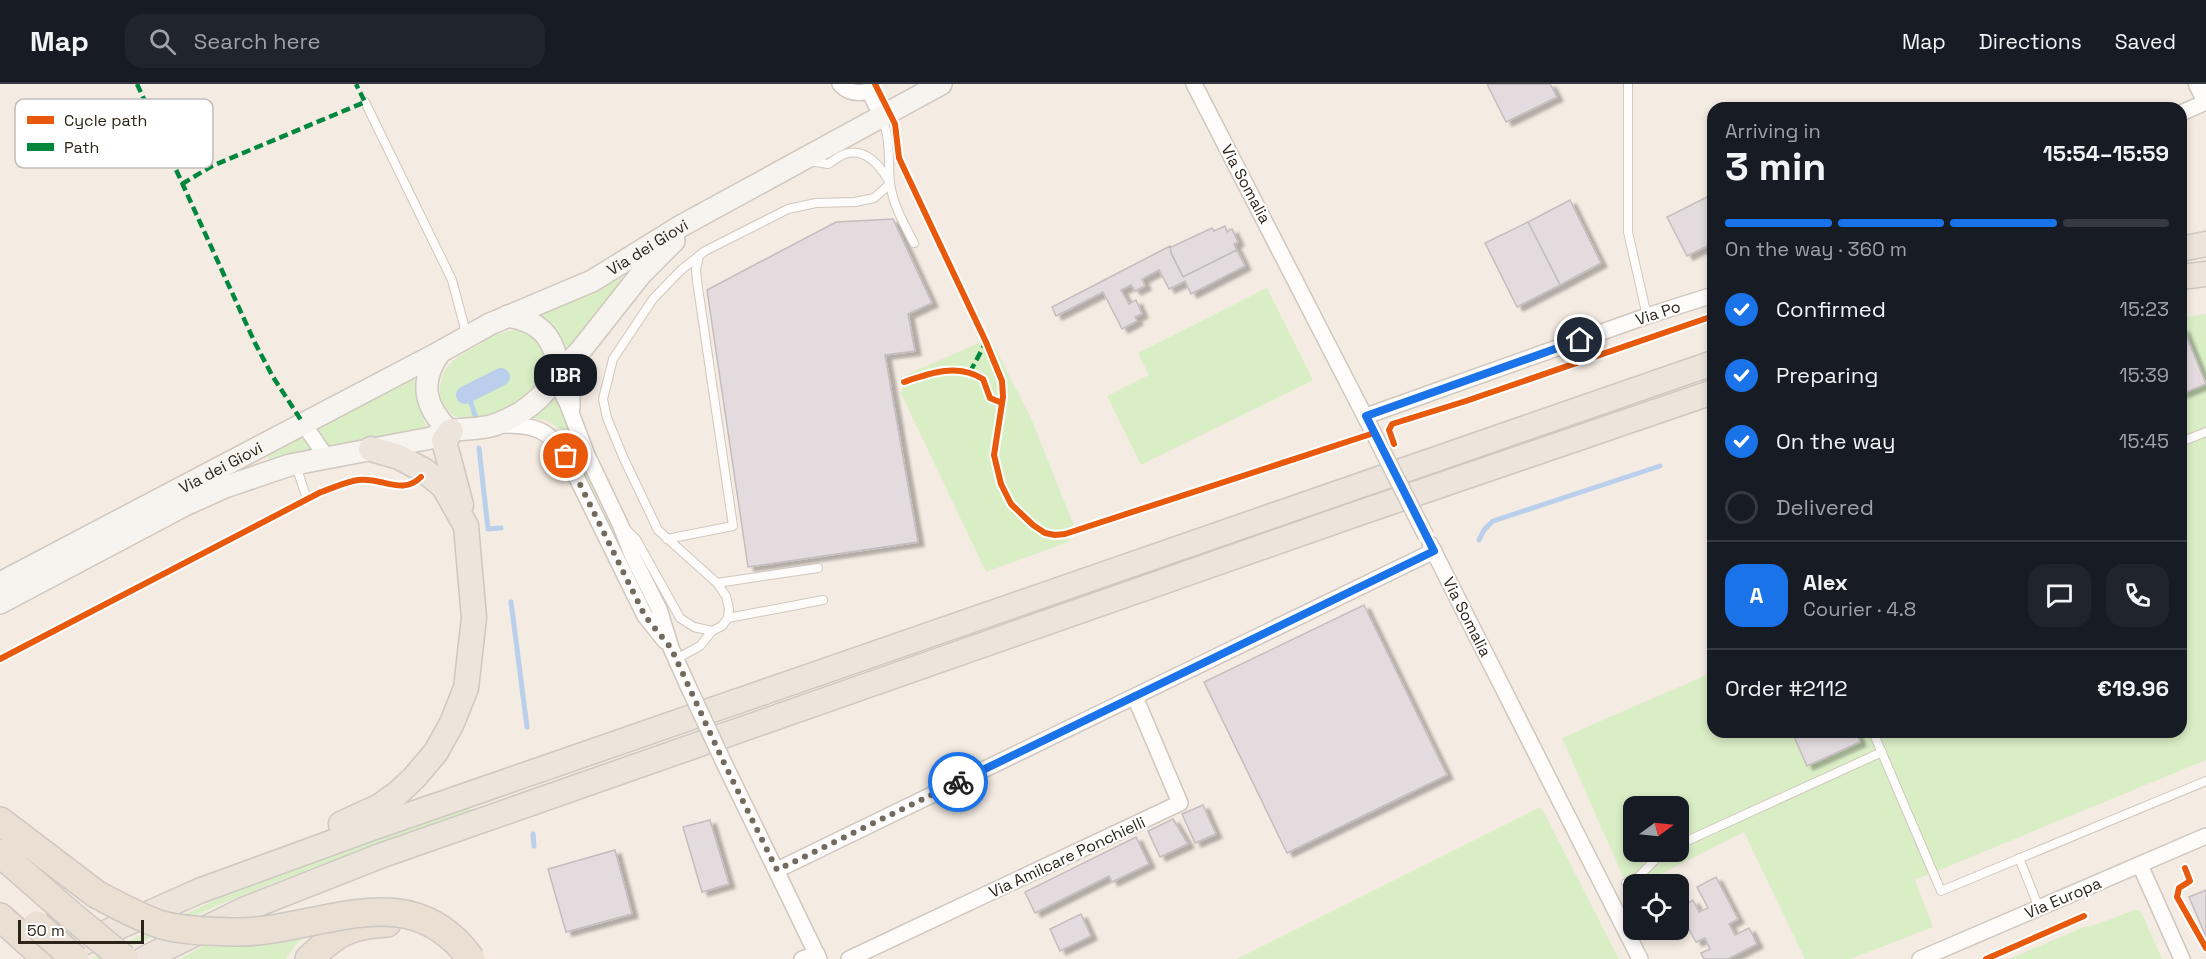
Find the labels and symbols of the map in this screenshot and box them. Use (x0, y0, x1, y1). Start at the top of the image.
legend (15, 99, 213, 168)
text: Cycle path (64, 110, 147, 131)
text: Path (64, 137, 99, 158)
street label: Via Somalia (1216, 141, 1276, 227)
street label: Via dei Giovi (603, 214, 691, 280)
street label: Via Po (1633, 296, 1683, 330)
pin (1554, 314, 1605, 365)
callout: IBR (534, 354, 598, 396)
pin (540, 430, 591, 481)
street label: Via dei Giovi (175, 437, 266, 498)
street label: Via Somalia (1438, 574, 1496, 660)
courier (928, 752, 988, 812)
north arrow (1623, 796, 1689, 862)
street label: Via Amilcare Ponchielli (985, 812, 1149, 902)
street label: Via Europa (2022, 872, 2104, 924)
scale bar (18, 917, 144, 944)

